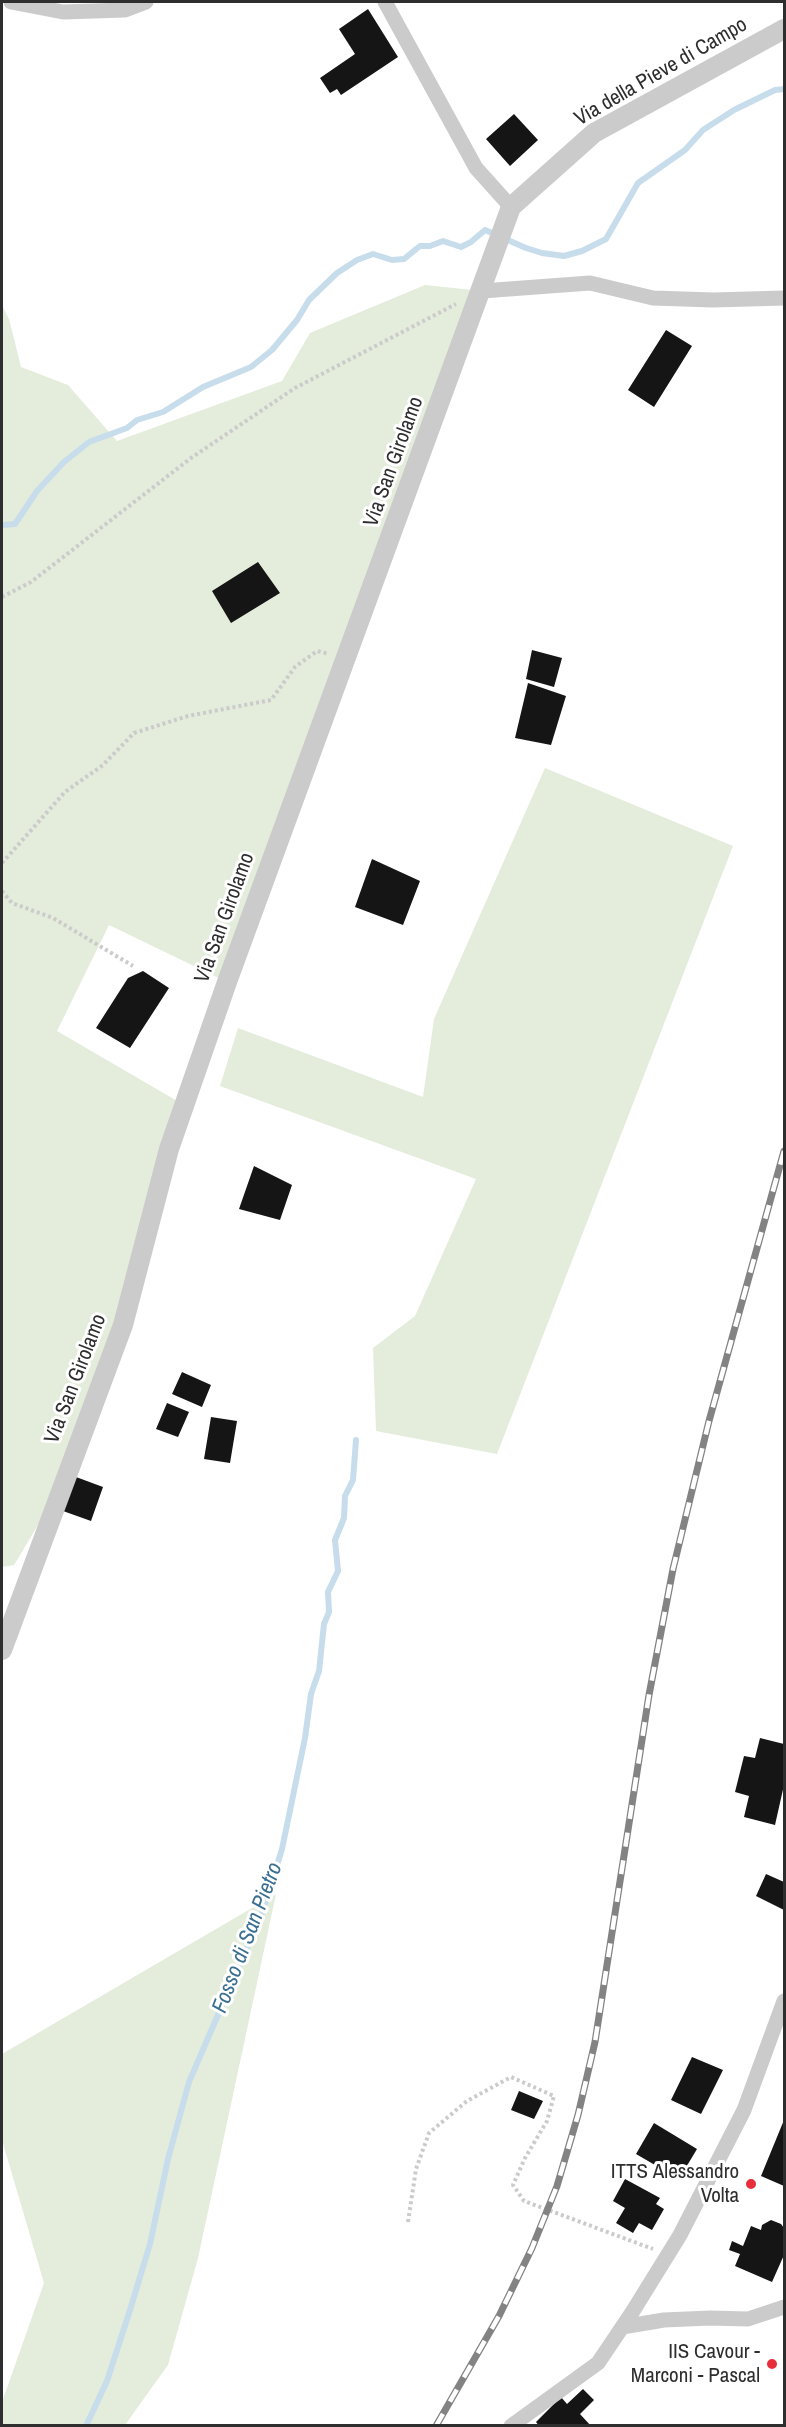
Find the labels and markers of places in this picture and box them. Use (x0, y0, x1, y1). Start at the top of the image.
place label: ITTS Alessandro Volta (611, 2159, 739, 2209)
marker: ITTS Alessandro Volta (744, 2177, 758, 2191)
place label: IIS Cavour - Marconi - Pascal (631, 2339, 760, 2389)
marker: IIS Cavour - Marconi - Pascal (765, 2357, 779, 2371)

